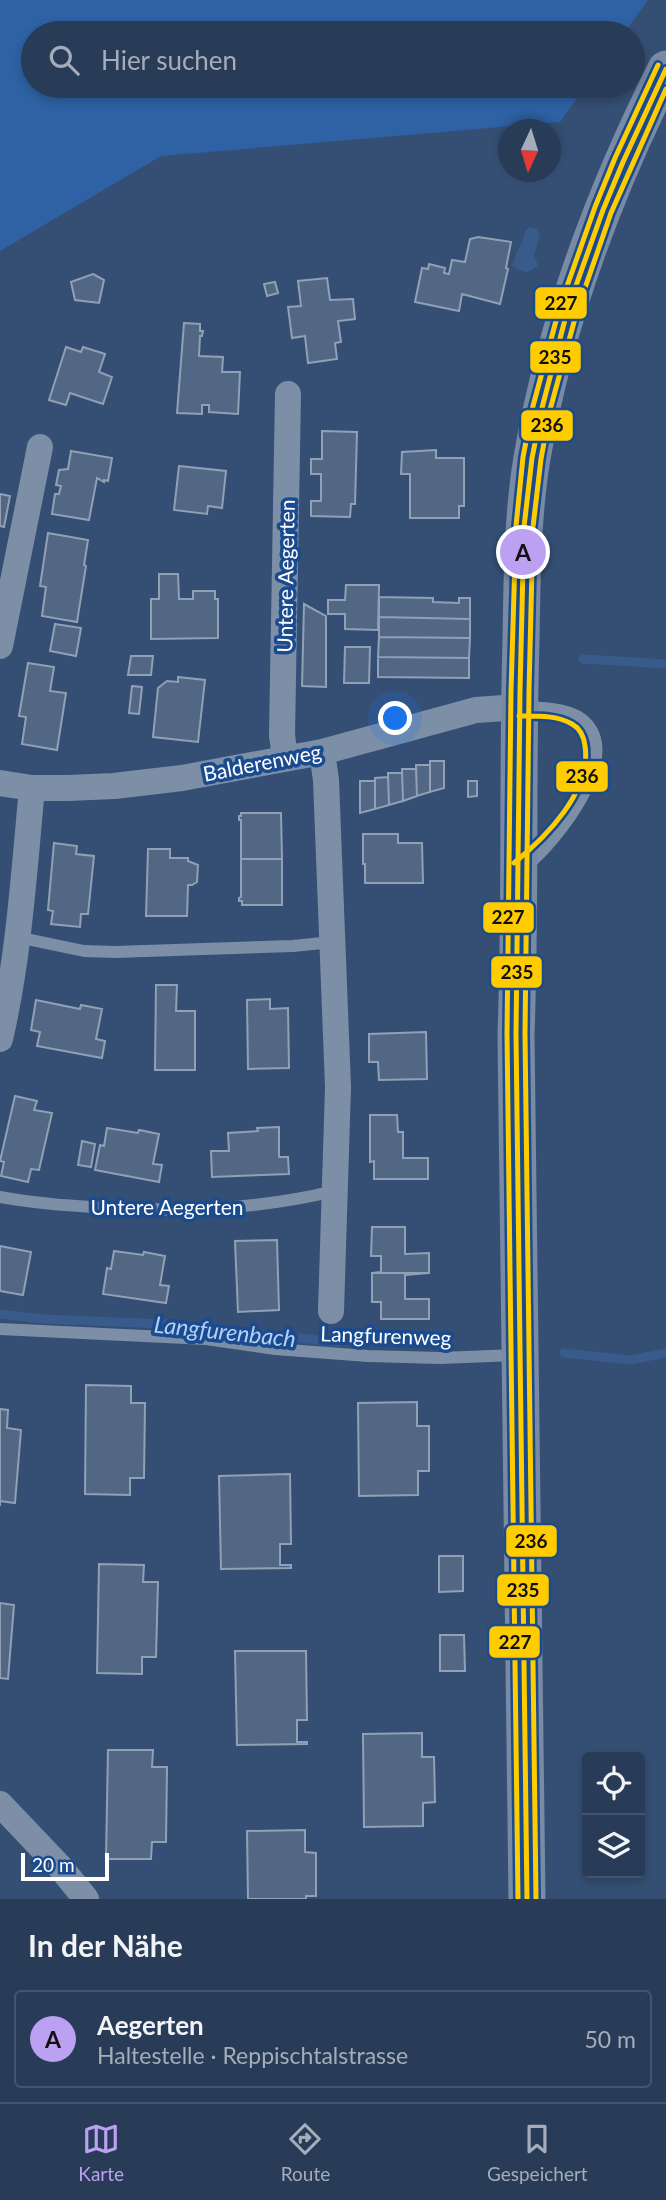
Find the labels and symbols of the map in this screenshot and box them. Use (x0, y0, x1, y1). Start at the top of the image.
north arrow (498, 119, 561, 182)
line badge: 227 (534, 286, 588, 320)
text: 227 (544, 291, 578, 314)
line badge: 235 (529, 340, 582, 374)
text: 235 (538, 345, 572, 368)
line badge: 236 (520, 409, 574, 442)
text: 236 (530, 413, 564, 436)
street label: Untere Aegerten (271, 499, 299, 653)
pin: A (500, 526, 546, 578)
your location (378, 701, 412, 735)
street label: Balderenweg (201, 738, 323, 786)
line badge: 236 (555, 760, 609, 793)
text: 236 (565, 764, 599, 787)
line badge: 227 (482, 901, 535, 934)
text: 227 (491, 905, 525, 928)
line badge: 235 (490, 955, 543, 989)
text: 235 (500, 960, 534, 983)
street label: Untere Aegerten (90, 1194, 244, 1219)
water label: Langfurenbach (153, 1310, 297, 1352)
street label: Langfurenweg (320, 1320, 452, 1350)
line badge: 236 (505, 1524, 558, 1558)
text: 236 (514, 1529, 548, 1552)
line badge: 235 (496, 1573, 550, 1607)
text: 235 (506, 1578, 540, 1601)
line badge: 227 (488, 1625, 541, 1659)
text: 227 (498, 1630, 532, 1653)
scale bar (21, 1850, 108, 1882)

